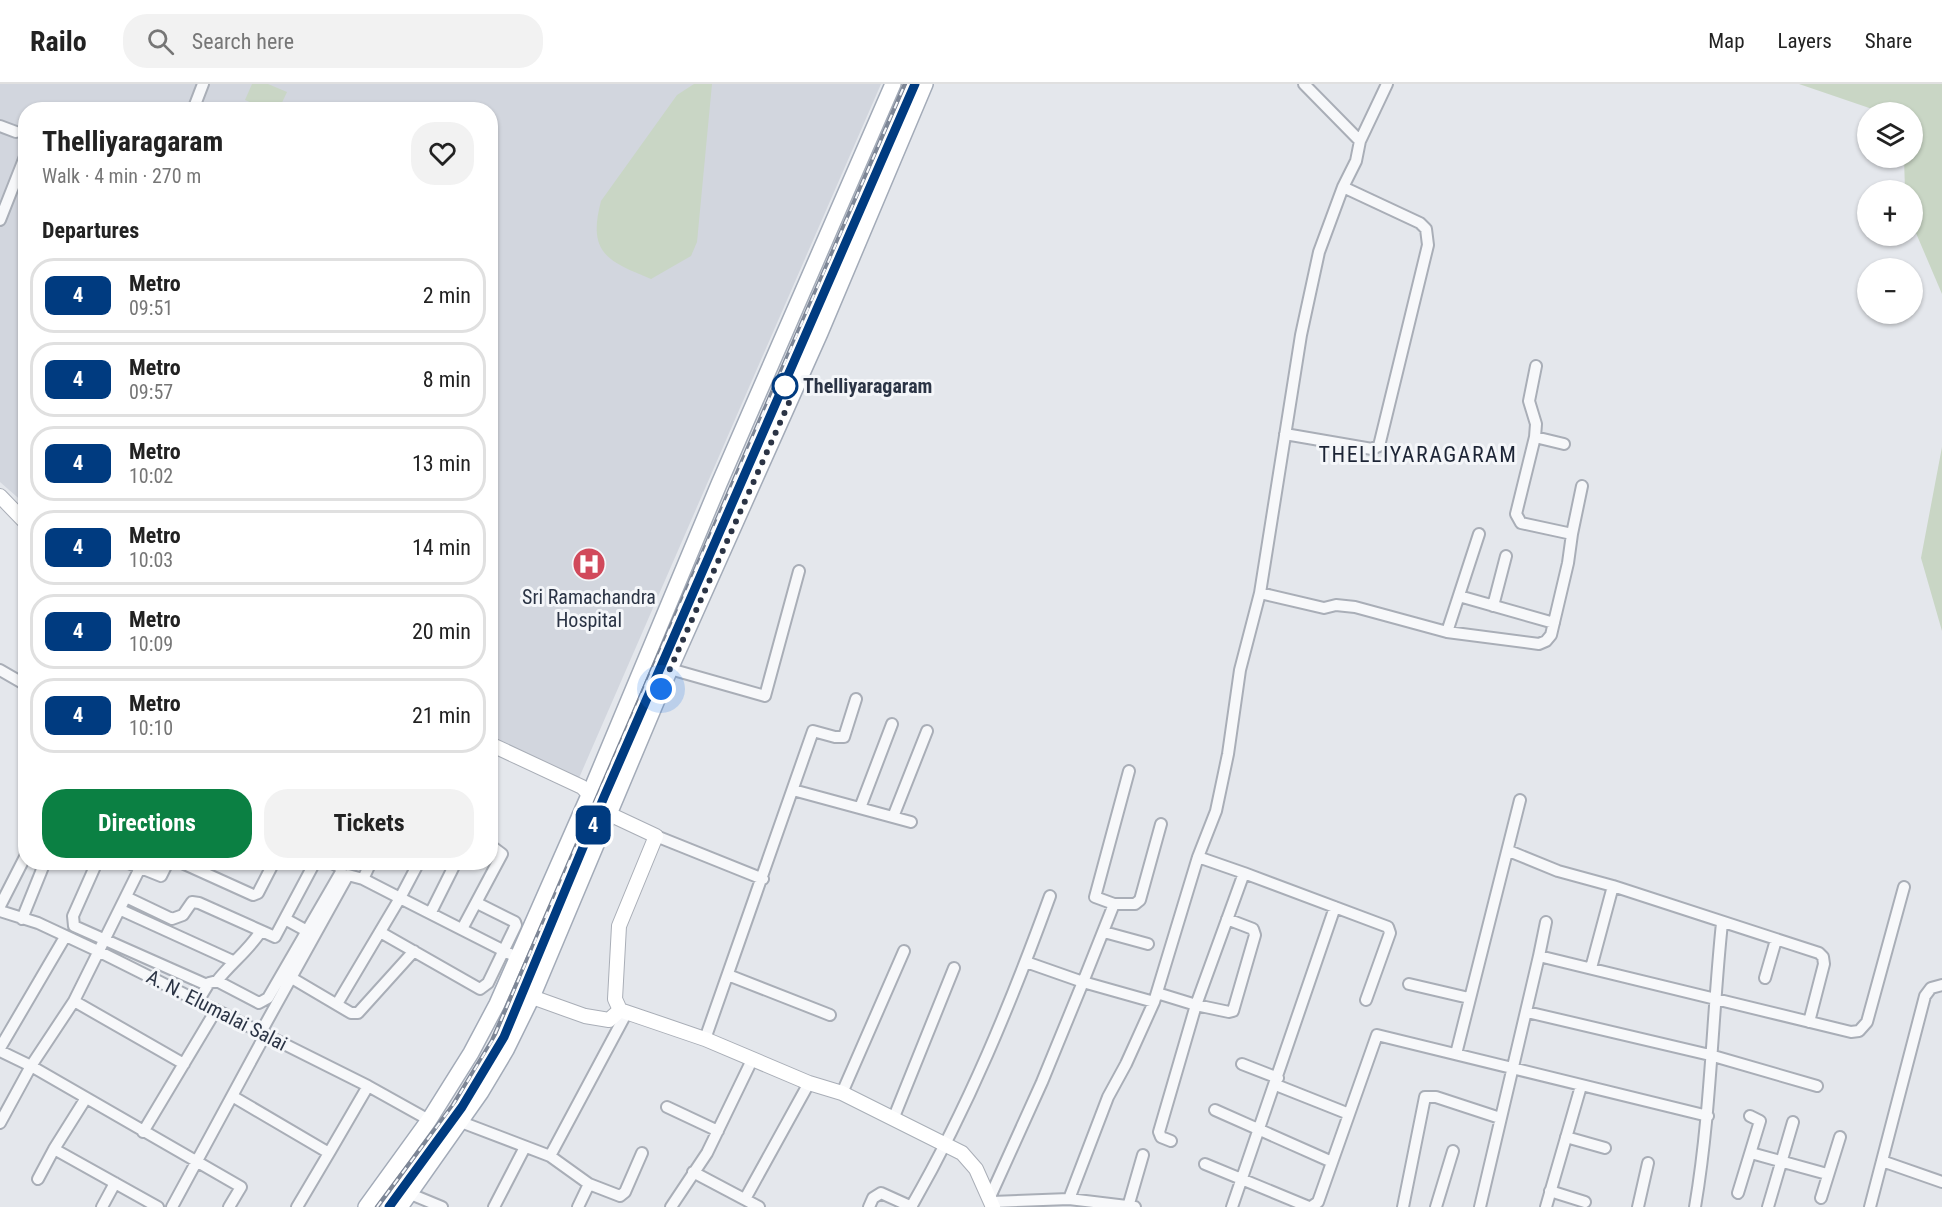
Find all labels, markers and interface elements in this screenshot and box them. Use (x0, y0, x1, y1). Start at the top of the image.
search box (123, 14, 543, 68)
text: Railo (30, 25, 87, 58)
icon: search (144, 25, 177, 58)
text: Search here (192, 29, 294, 54)
text: Map (1708, 29, 1745, 53)
text: Layers (1778, 29, 1832, 53)
text: Share (1865, 29, 1912, 53)
map controls (1857, 102, 1923, 324)
button: layers (1857, 102, 1923, 168)
button: heart (411, 122, 474, 185)
text: Thelliyaragaram (42, 125, 223, 158)
text: Walk · 4 min · 270 m (42, 164, 201, 188)
button: + (1857, 180, 1923, 246)
text: Departures (42, 218, 139, 243)
button: − (1857, 258, 1923, 324)
text: Metro (129, 271, 181, 296)
text: 4 (73, 283, 83, 307)
text: 2 min (423, 283, 471, 308)
text: 09:51 (129, 296, 173, 320)
text: Metro (129, 355, 181, 380)
text: 4 (73, 367, 83, 391)
text: 8 min (423, 367, 471, 392)
marker: Thelliyaragaram (772, 373, 798, 399)
place label: Thelliyaragaram (803, 374, 932, 398)
text: 09:57 (129, 380, 173, 404)
text: Metro (129, 439, 181, 464)
district label: THELLIYARAGARAM (1319, 442, 1517, 467)
text: 4 (73, 451, 83, 475)
text: 13 min (412, 451, 471, 476)
text: 10:02 (129, 464, 173, 488)
text: Metro (129, 523, 181, 548)
text: 4 (73, 535, 83, 559)
text: 14 min (412, 535, 471, 560)
hospital icon: Sri Ramachandra Hospital (571, 546, 607, 582)
text: 10:03 (129, 548, 173, 572)
place label: Sri Ramachandra Hospital (522, 585, 656, 632)
text: Metro (129, 607, 181, 632)
text: 4 (73, 619, 83, 643)
text: 20 min (412, 619, 471, 644)
text: 10:09 (129, 632, 173, 656)
your location (646, 674, 676, 704)
text: Metro (129, 691, 181, 716)
text: 4 (73, 703, 83, 727)
text: 21 min (412, 703, 471, 728)
text: 10:10 (129, 716, 173, 740)
button: Directions (42, 789, 252, 858)
button: Tickets (264, 789, 474, 858)
line badge: 4 (574, 806, 612, 844)
text: 4 (588, 813, 598, 837)
street label: A. N. Elumalai Salai (143, 964, 291, 1056)

